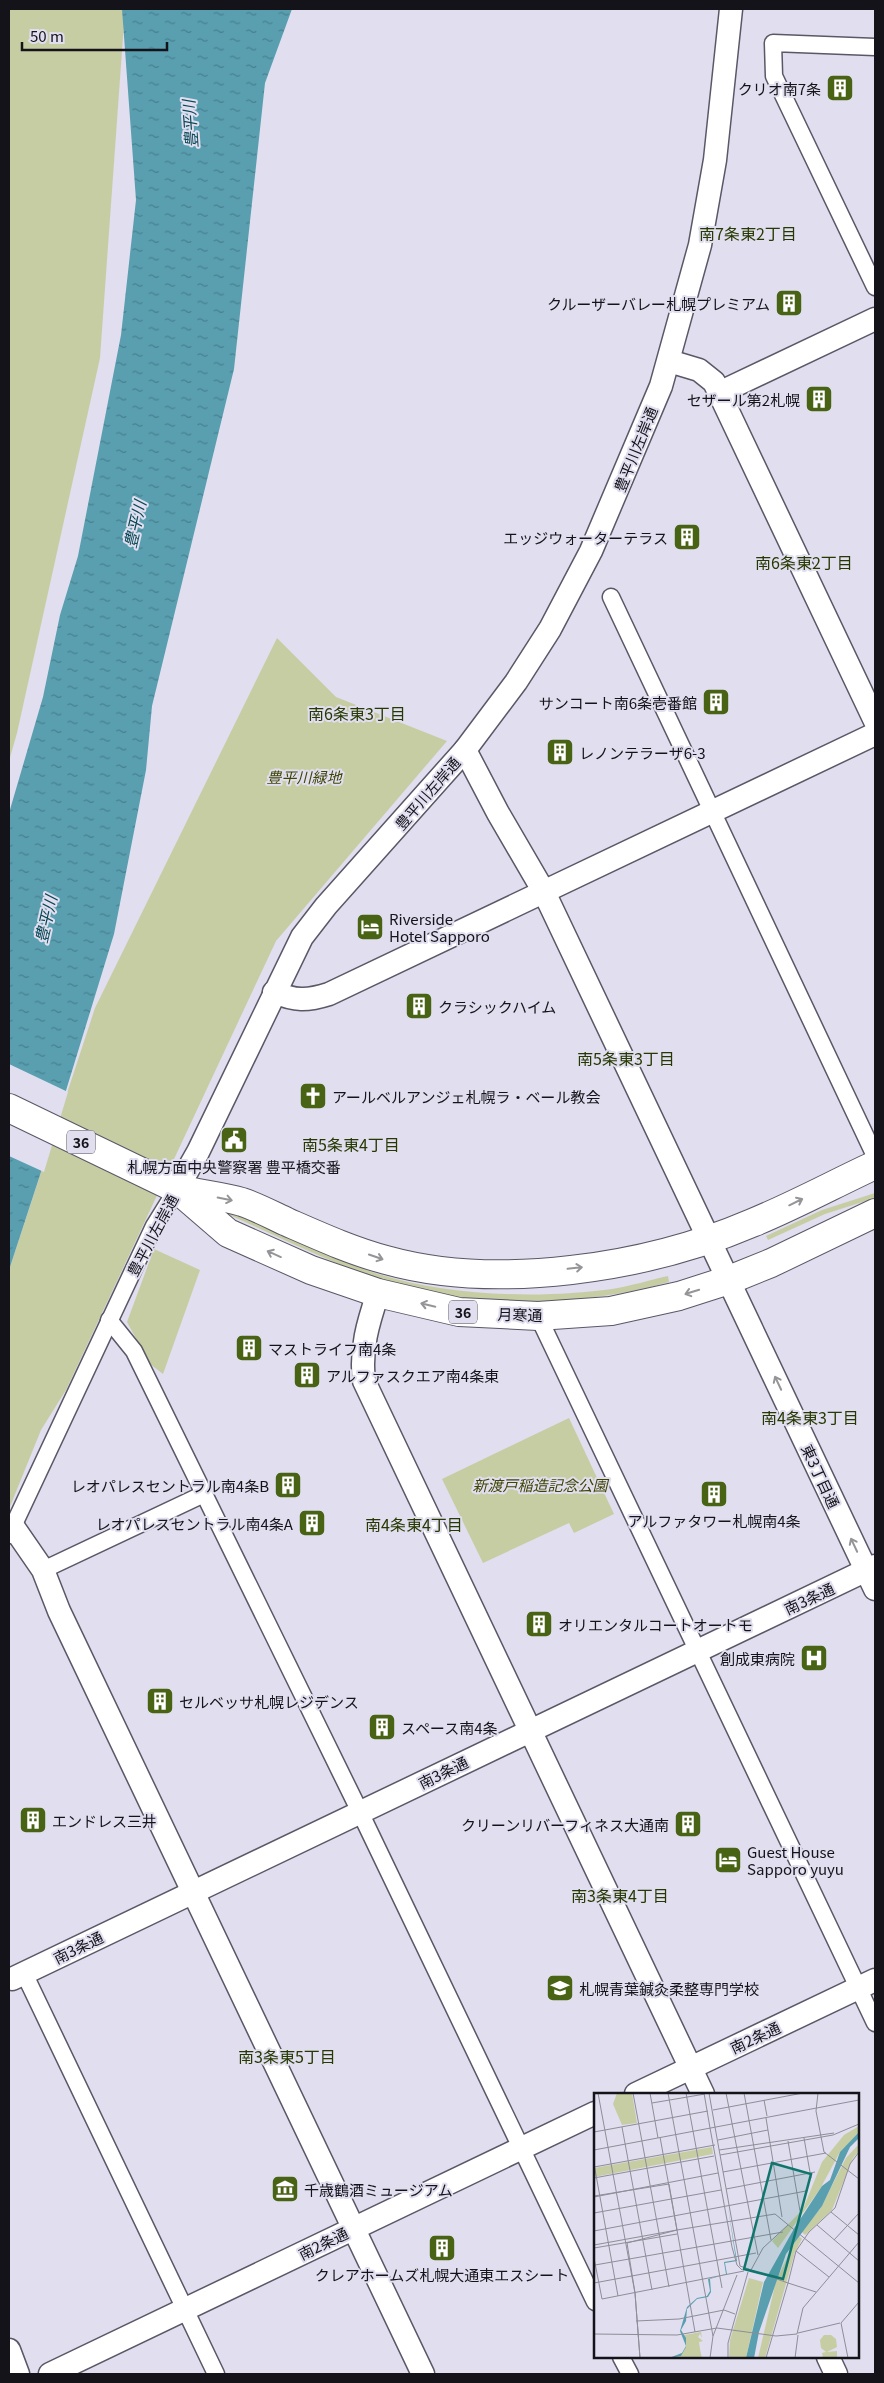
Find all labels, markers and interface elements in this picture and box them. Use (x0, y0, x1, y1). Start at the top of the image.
scale bar (22, 20, 168, 52)
text: 50 m (30, 25, 64, 46)
building icon: クリオ南7条 (825, 73, 855, 103)
place label: クリオ南7条 (738, 78, 821, 99)
water label: 豊平川 (175, 97, 203, 149)
district label: 南7条東2丁目 (699, 221, 797, 245)
building icon: クルーザーバレー札幌プレミアム (774, 288, 804, 318)
place label: クルーザーバレー札幌プレミアム (547, 293, 770, 314)
building icon: セザール第2札幌 (804, 384, 834, 414)
place label: セザール第2札幌 (687, 389, 800, 410)
street label: 豊平川左岸通 (608, 403, 662, 495)
water label: 豊平川 (117, 496, 152, 550)
building icon: エッジウォーターテラス (672, 522, 702, 552)
place label: エッジウォーターテラス (503, 527, 668, 548)
district label: 南6条東2丁目 (755, 550, 853, 574)
building icon: サンコート南6条壱番館 (701, 687, 731, 717)
place label: サンコート南6条壱番館 (539, 692, 697, 713)
district label: 南6条東3丁目 (308, 701, 406, 725)
building icon: レノンテラーザ6-3 (545, 737, 575, 767)
place label: レノンテラーザ6-3 (579, 742, 706, 763)
street label: 豊平川左岸通 (390, 752, 464, 834)
park label: 豊平川緑地 (266, 766, 343, 787)
water label: 豊平川 (28, 891, 63, 945)
place label: Riverside Hotel Sapporo (389, 908, 490, 946)
hotel icon: Riverside Hotel Sapporo (355, 912, 385, 942)
building icon: クラシックハイム (404, 991, 434, 1021)
place label: クラシックハイム (438, 996, 556, 1017)
district label: 南5条東3丁目 (577, 1046, 675, 1070)
church icon: アールベルアンジェ札幌ラ・ベール教会 (298, 1081, 328, 1111)
place label: アールベルアンジェ札幌ラ・ベール教会 (332, 1086, 601, 1107)
public building icon: 札幌方面中央警察署 豊平橋交番 (219, 1125, 249, 1155)
road number: 36 (67, 1130, 95, 1154)
district label: 南5条東4丁目 (302, 1132, 400, 1156)
place label: 札幌方面中央警察署 豊平橋交番 (127, 1156, 341, 1177)
street label: 豊平川左岸通 (122, 1190, 182, 1280)
one-way arrow (217, 1194, 233, 1204)
one-way arrow (788, 1197, 803, 1207)
one-way arrow (267, 1249, 282, 1258)
one-way arrow (368, 1253, 384, 1262)
one-way arrow (567, 1264, 583, 1273)
one-way arrow (685, 1287, 701, 1297)
one-way arrow (421, 1300, 437, 1309)
road number: 36 (449, 1300, 477, 1324)
street label: 月寒通 (497, 1303, 543, 1325)
building icon: マストライフ南4条 (234, 1333, 264, 1363)
place label: マストライフ南4条 (268, 1338, 396, 1359)
building icon: アルファスクエア南4条東 (292, 1360, 322, 1390)
place label: アルファスクエア南4条東 (326, 1365, 499, 1386)
one-way arrow (772, 1376, 782, 1391)
district label: 南4条東3丁目 (761, 1405, 859, 1429)
street label: 東3丁目通 (797, 1441, 845, 1511)
building icon: レオパレスセントラル南4条B (273, 1470, 303, 1500)
park label: 新渡戸稲造記念公園 (472, 1474, 609, 1495)
place label: レオパレスセントラル南4条B (71, 1475, 269, 1496)
building icon: アルファタワー札幌南4条 (699, 1479, 729, 1509)
building icon: レオパレスセントラル南4条A (297, 1508, 327, 1538)
place label: アルファタワー札幌南4条 (627, 1510, 801, 1531)
district label: 南4条東4丁目 (365, 1512, 463, 1536)
place label: レオパレスセントラル南4条A (96, 1513, 294, 1534)
one-way arrow (849, 1538, 859, 1553)
street label: 南3条通 (780, 1577, 838, 1619)
building icon: オリエンタルコートオートモ (524, 1609, 554, 1639)
place label: オリエンタルコートオートモ (558, 1614, 753, 1635)
hospital icon: 創成東病院 (799, 1643, 829, 1673)
place label: 創成東病院 (720, 1648, 795, 1669)
building icon: セルベッサ札幌レジデンス (145, 1686, 175, 1716)
place label: セルベッサ札幌レジデンス (179, 1691, 359, 1712)
building icon: スペース南4条 (367, 1712, 397, 1742)
place label: スペース南4条 (401, 1717, 498, 1738)
street label: 南3条通 (414, 1751, 472, 1793)
building icon: エンドレス三井 (18, 1805, 48, 1835)
building icon: クリーンリバーフィネス大通南 (673, 1809, 703, 1839)
place label: エンドレス三井 (52, 1810, 157, 1831)
place label: クリーンリバーフィネス大通南 (461, 1814, 669, 1835)
place label: Guest House Sapporo yuyu (747, 1841, 844, 1879)
hotel icon: Guest House Sapporo yuyu (713, 1845, 743, 1875)
district label: 南3条東4丁目 (571, 1883, 669, 1907)
street label: 南3条通 (49, 1926, 107, 1968)
school or university icon: 札幌青葉鍼灸柔整専門学校 (545, 1973, 575, 2003)
place label: 札幌青葉鍼灸柔整専門学校 (579, 1978, 759, 1999)
street label: 南2条通 (726, 2016, 784, 2058)
district label: 南3条東5丁目 (238, 2044, 336, 2068)
inset map (594, 2093, 859, 2358)
museum icon: 千歳鶴酒ミュージアム (270, 2174, 300, 2204)
place label: 千歳鶴酒ミュージアム (304, 2179, 453, 2200)
street label: 南2条通 (294, 2222, 352, 2264)
building icon: クレアホームズ札幌大通東エスシート (427, 2233, 457, 2263)
place label: クレアホームズ札幌大通東エスシート (315, 2264, 569, 2285)

